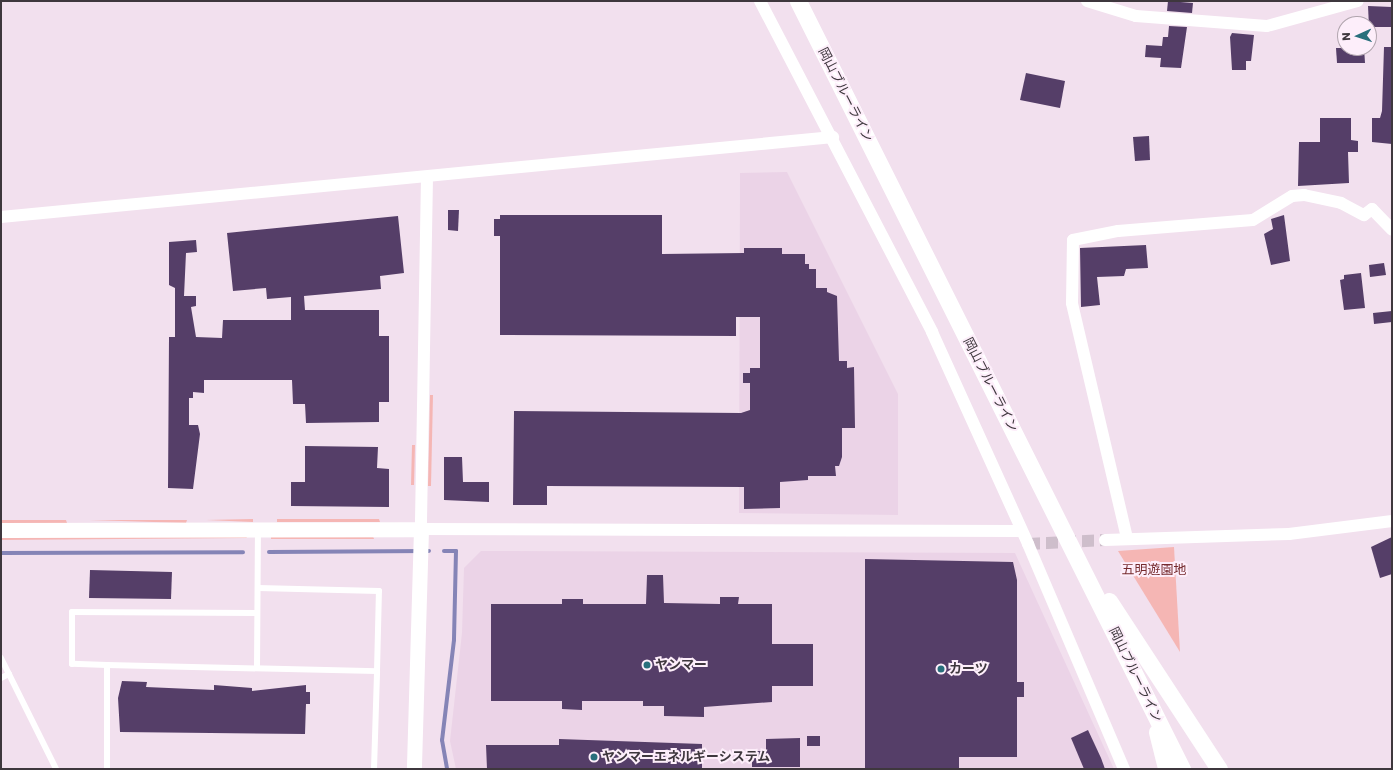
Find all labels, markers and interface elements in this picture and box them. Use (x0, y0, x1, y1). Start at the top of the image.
north arrow (1337, 16, 1377, 56)
text: N (1338, 32, 1354, 41)
street label: 岡山ブルーライン (814, 45, 876, 145)
street label: 岡山ブルーライン (959, 335, 1021, 435)
park label: 五明遊園地 (1122, 562, 1186, 578)
street label: 岡山ブルーライン (1105, 625, 1165, 725)
place label: ヤンマー (655, 657, 707, 673)
marker: ヤンマー (642, 660, 652, 670)
place label: カーツ (949, 661, 988, 677)
marker: カーツ (936, 664, 946, 674)
place label: ヤンマーエネルギーシステム (602, 749, 771, 765)
marker: ヤンマーエネルギーシステム (589, 752, 599, 762)

